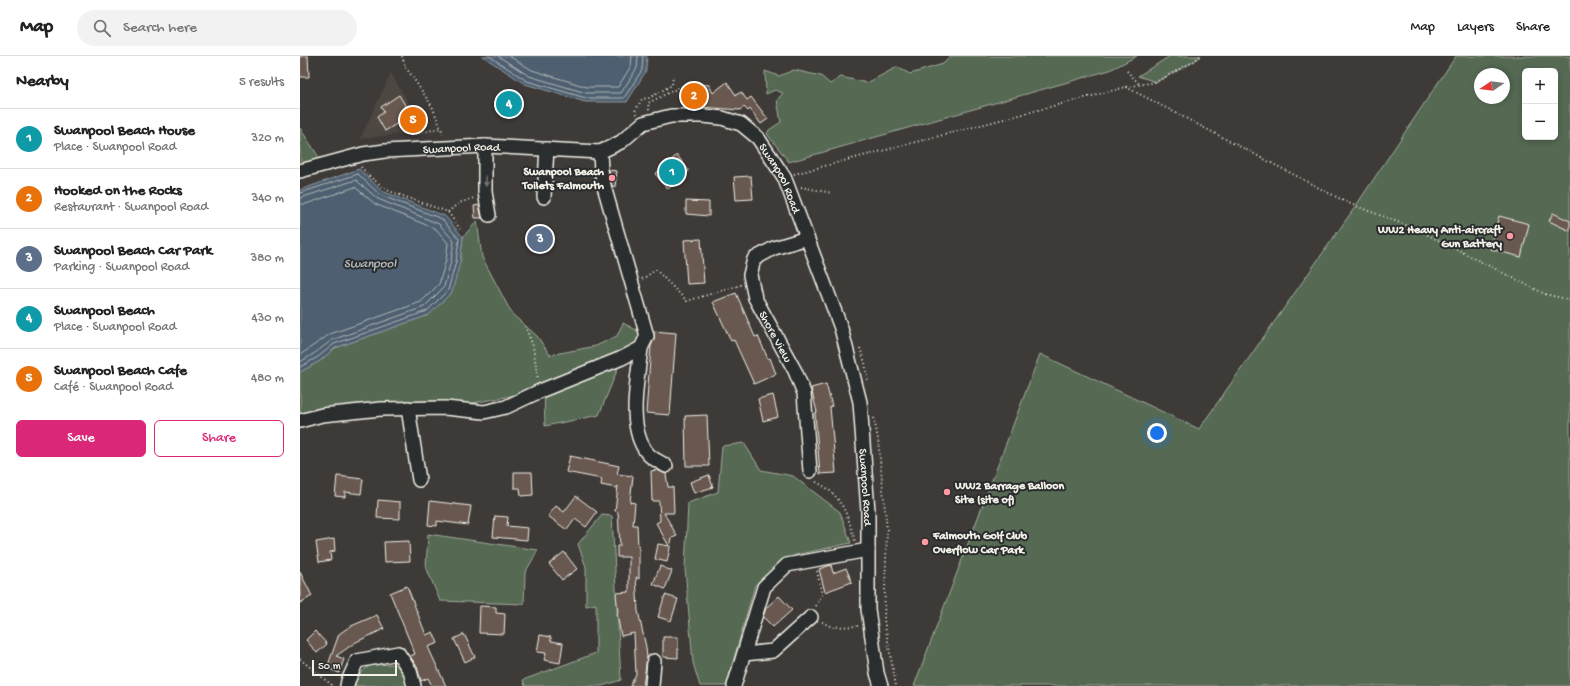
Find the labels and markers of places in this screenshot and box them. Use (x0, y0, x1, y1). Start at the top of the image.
pin: 2 (681, 81, 707, 111)
pin: 4 (496, 89, 522, 119)
pin: 5 (400, 105, 426, 135)
pin: 1 (659, 157, 685, 187)
place label: Swanpool Beach Toilets Falmouth (521, 166, 605, 194)
marker: Swanpool Beach Toilets Falmouth (607, 173, 617, 183)
pin: 3 (527, 224, 553, 254)
place label: WW2 Heavy Anti-aircraft Gun Battery (1377, 224, 1503, 252)
marker: WW2 Heavy Anti-aircraft Gun Battery (1505, 231, 1515, 241)
place label: WW2 Barrage Balloon Site (site of) (954, 480, 1064, 508)
marker: WW2 Barrage Balloon Site (site of) (942, 487, 952, 497)
place label: Falmouth Golf Club Overflow Car Park (932, 530, 1028, 558)
marker: Falmouth Golf Club Overflow Car Park (920, 537, 930, 547)

